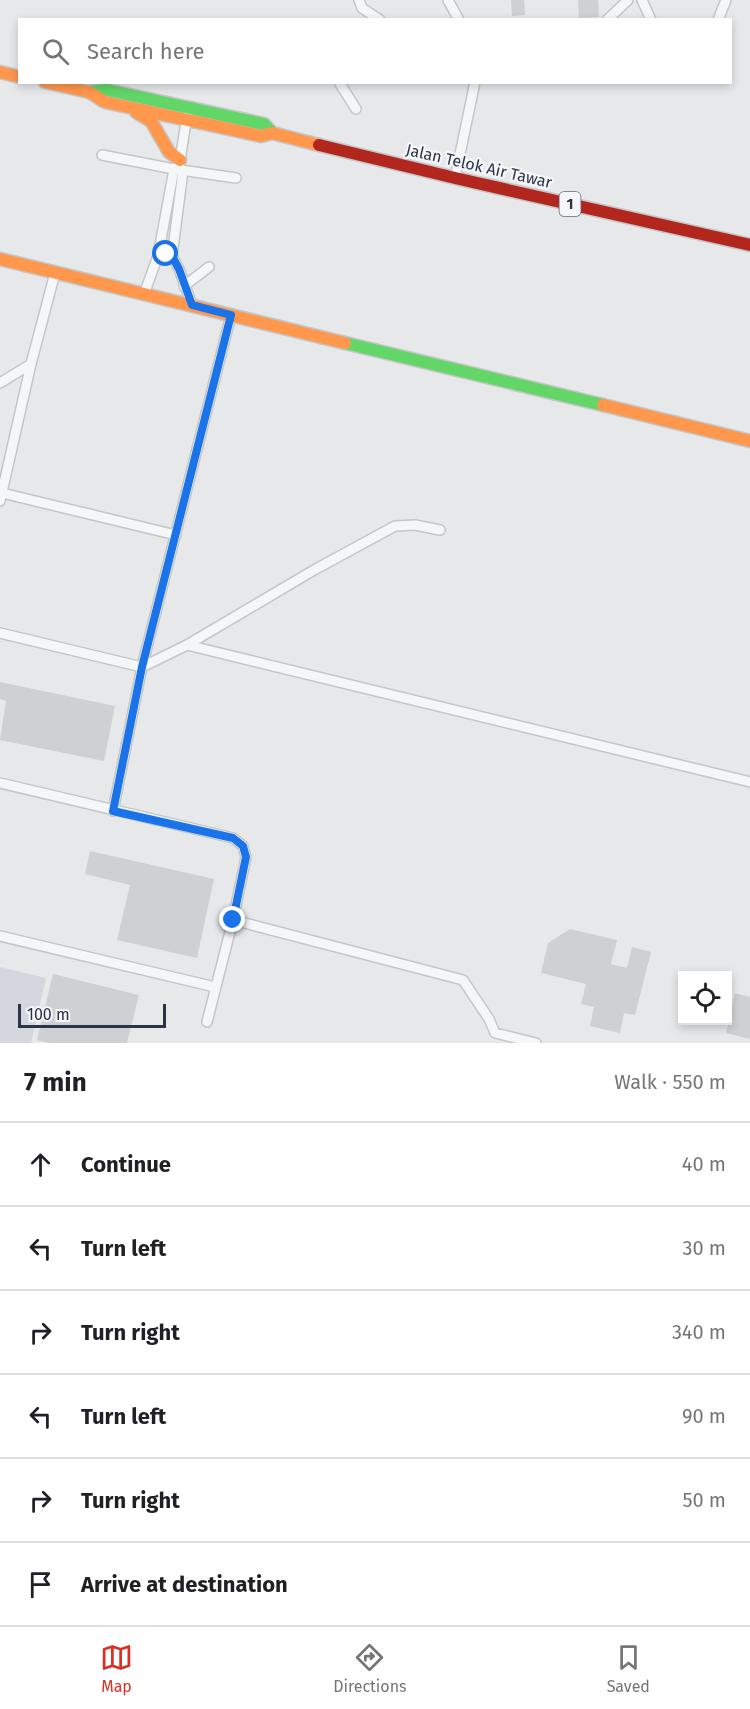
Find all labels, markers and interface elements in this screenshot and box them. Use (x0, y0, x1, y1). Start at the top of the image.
search box (18, 18, 732, 84)
icon: search (39, 35, 72, 68)
text: Search here (87, 38, 205, 65)
street label: Jalan Telok Air Tawar (404, 140, 555, 192)
road number: 1 (560, 192, 580, 216)
route start (152, 240, 178, 266)
route end (219, 906, 245, 932)
map controls (678, 971, 732, 1025)
button: locate (678, 971, 732, 1025)
scale bar (18, 1001, 166, 1028)
text: 100 m (27, 1005, 70, 1024)
text: 7 min (24, 1067, 87, 1098)
text: Walk · 550 m (614, 1070, 726, 1094)
icon: ahead (24, 1148, 57, 1181)
text: Continue (81, 1151, 171, 1178)
text: 40 m (682, 1152, 726, 1176)
icon: left (24, 1232, 57, 1265)
text: Turn left (81, 1235, 166, 1262)
text: 30 m (682, 1236, 726, 1260)
icon: right (24, 1316, 57, 1349)
text: Turn right (81, 1319, 180, 1346)
text: 340 m (672, 1320, 726, 1344)
icon: left (24, 1400, 57, 1433)
text: Turn left (81, 1403, 166, 1430)
text: 90 m (682, 1404, 726, 1428)
icon: right (24, 1484, 57, 1517)
text: Turn right (81, 1487, 180, 1514)
text: 50 m (682, 1488, 726, 1512)
icon: arrive (24, 1568, 57, 1601)
text: Arrive at destination (81, 1571, 288, 1598)
tab: Map (100, 1641, 133, 1696)
tab: Directions (333, 1641, 407, 1696)
tab: Saved (607, 1641, 650, 1696)

